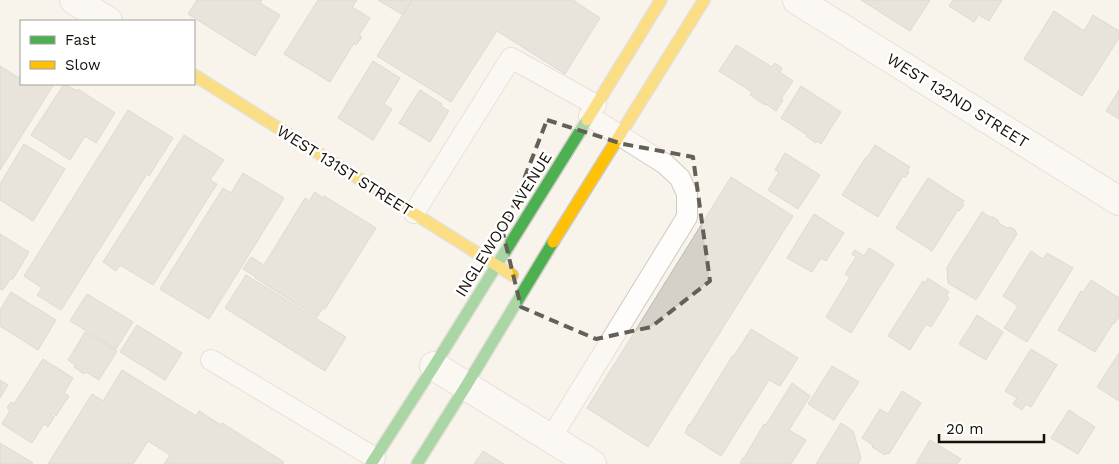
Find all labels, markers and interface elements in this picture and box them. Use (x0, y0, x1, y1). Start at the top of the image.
legend (20, 20, 195, 85)
text: Fast (65, 31, 97, 49)
street label: WEST 132ND STREET (883, 49, 1032, 152)
text: Slow (65, 56, 101, 74)
street label: WEST 131ST STREET (273, 121, 416, 220)
street label: INGLEWOOD AVENUE (451, 148, 556, 300)
scale bar (939, 412, 1044, 444)
text: 20 m (946, 420, 984, 438)

